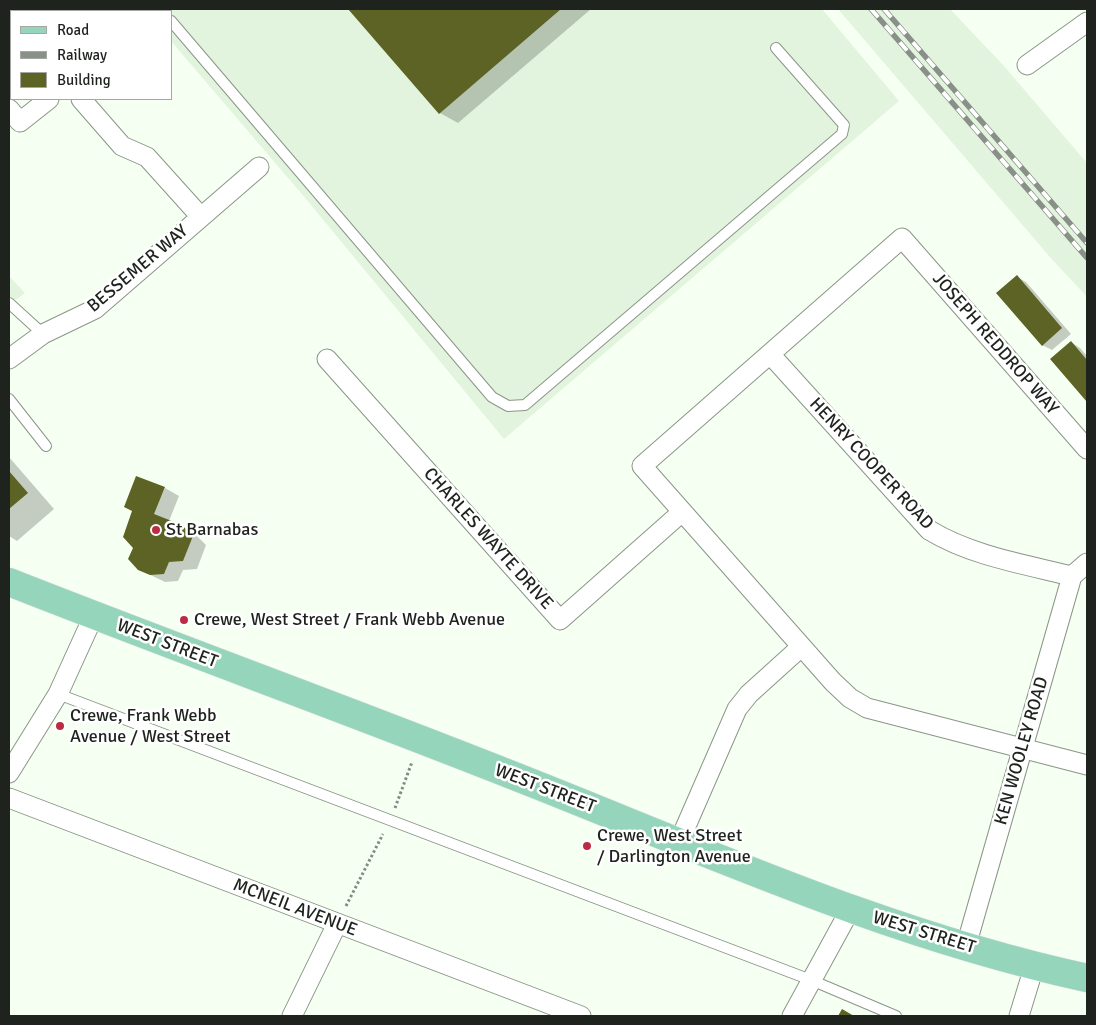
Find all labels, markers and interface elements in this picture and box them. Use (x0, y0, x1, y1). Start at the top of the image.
legend (10, 10, 172, 100)
text: Road (57, 21, 89, 39)
text: Railway (57, 46, 107, 64)
text: Building (57, 71, 111, 89)
street label: BESSEMER WAY (83, 221, 193, 317)
street label: JOSEPH REDDROP WAY (927, 269, 1063, 419)
street label: HENRY COOPER ROAD (804, 394, 938, 534)
street label: CHARLES WAYTE DRIVE (419, 464, 557, 614)
place label: St Barnabas (166, 519, 258, 541)
marker: St Barnabas (150, 524, 162, 536)
place label: Crewe, West Street / Frank Webb Avenue (194, 609, 505, 631)
marker: Crewe, West Street / Frank Webb Avenue (178, 614, 190, 626)
street label: WEST STREET (114, 615, 220, 673)
street label: KEN WOOLEY ROAD (991, 674, 1053, 828)
place label: Crewe, Frank Webb Avenue / West Street (70, 705, 230, 748)
marker: Crewe, Frank Webb Avenue / West Street (54, 720, 66, 732)
street label: WEST STREET (492, 760, 598, 818)
place label: Crewe, West Street / Darlington Avenue (597, 825, 751, 868)
marker: Crewe, West Street / Darlington Avenue (581, 840, 593, 852)
street label: MCNEIL AVENUE (230, 874, 360, 942)
street label: WEST STREET (870, 907, 978, 959)

